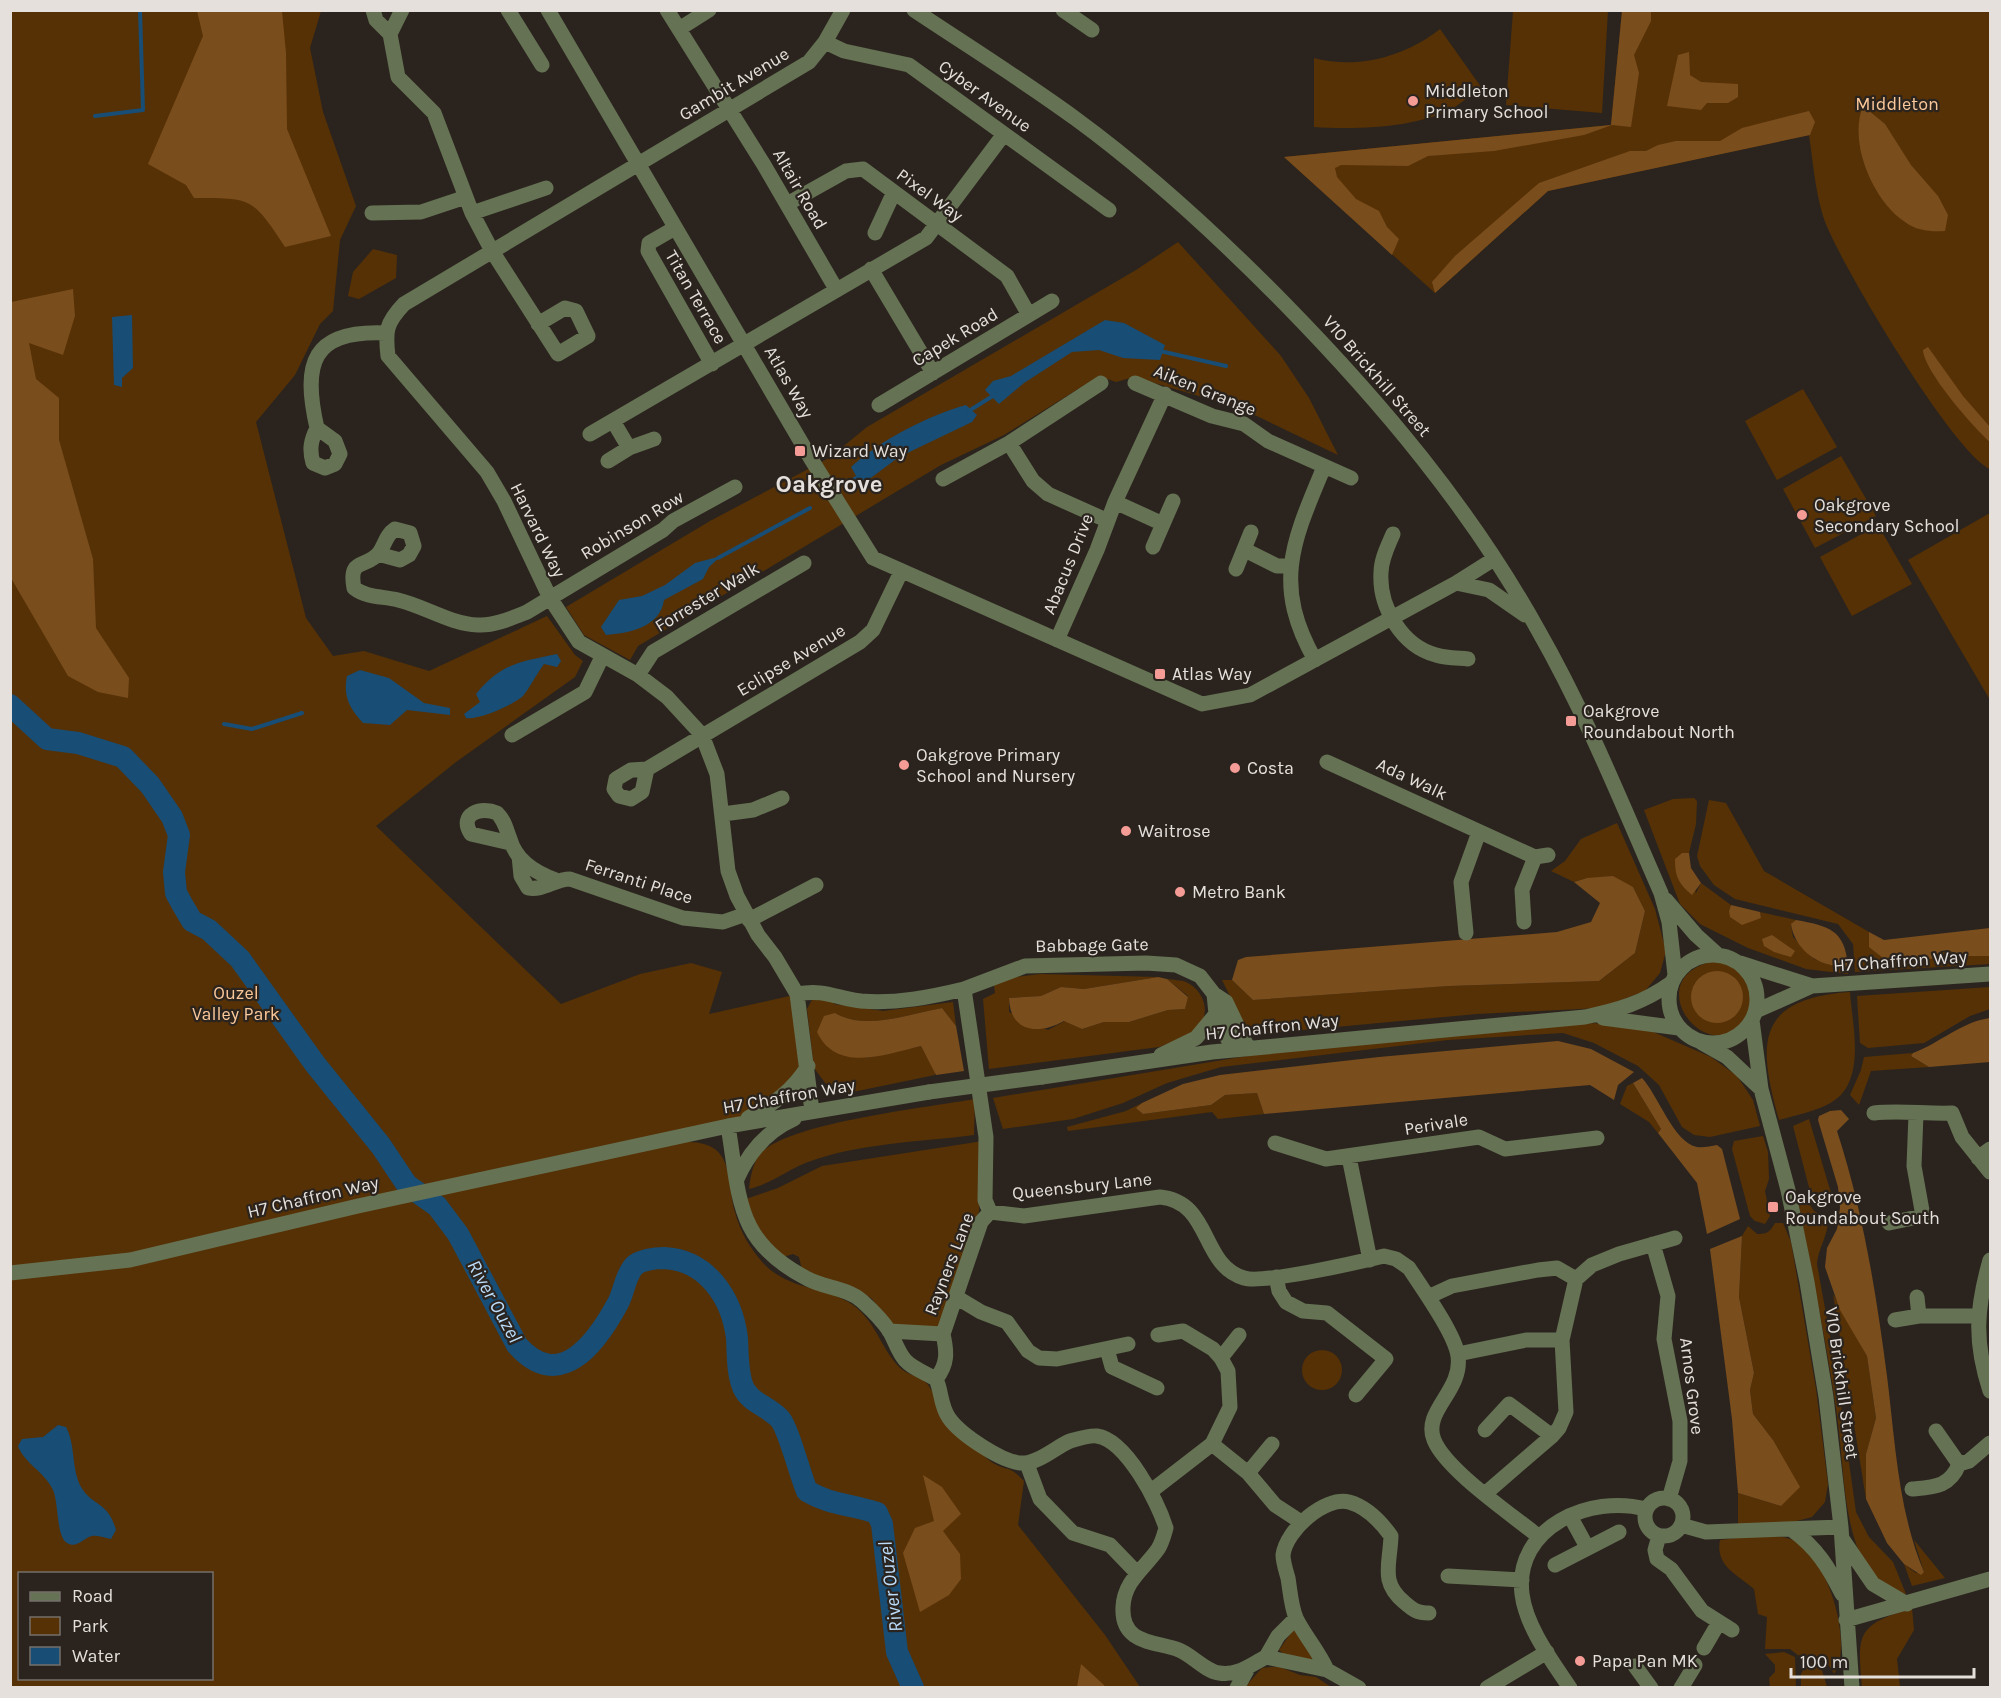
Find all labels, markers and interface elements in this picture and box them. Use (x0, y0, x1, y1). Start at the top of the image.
street label: Gambit Avenue (675, 42, 793, 126)
street label: Cyber Avenue (934, 55, 1036, 137)
place label: Middleton Primary School (1425, 80, 1549, 123)
park label: Middleton (1855, 93, 1939, 115)
marker: Middleton Primary School (1406, 94, 1420, 108)
street label: Altair Road (768, 145, 832, 233)
street label: Pixel Way (892, 163, 968, 227)
street label: Titan Terrace (660, 246, 732, 348)
street label: Capek Road (908, 303, 1002, 371)
street label: V10 Brickhill Street (1318, 311, 1436, 441)
street label: Atlas Way (760, 342, 819, 422)
street label: Aiken Grange (1151, 359, 1259, 421)
place label: Wizard Way (812, 440, 908, 462)
marker: Wizard Way (793, 444, 807, 458)
district label: Oakgrove (776, 470, 882, 498)
street label: Harvard Way (506, 479, 571, 582)
street label: Robinson Row (577, 486, 687, 564)
place label: Oakgrove Secondary School (1814, 494, 1960, 537)
marker: Oakgrove Secondary School (1795, 508, 1809, 522)
street label: Abacus Drive (1038, 510, 1098, 618)
street label: Forrester Walk (651, 557, 763, 637)
street label: Eclipse Avenue (733, 619, 849, 701)
place label: Atlas Way (1172, 663, 1252, 685)
marker: Atlas Way (1153, 667, 1167, 681)
place label: Oakgrove Roundabout North (1583, 700, 1735, 743)
marker: Oakgrove Roundabout North (1564, 714, 1578, 728)
place label: Oakgrove Primary School and Nursery (916, 744, 1076, 787)
street label: Ada Walk (1373, 753, 1451, 805)
place label: Costa (1247, 757, 1294, 779)
marker: Oakgrove Primary School and Nursery (897, 758, 911, 772)
marker: Costa (1228, 761, 1242, 775)
place label: Waitrose (1138, 820, 1211, 842)
marker: Waitrose (1119, 824, 1133, 838)
street label: Ferranti Place (582, 853, 696, 909)
place label: Metro Bank (1192, 881, 1286, 903)
marker: Metro Bank (1173, 885, 1187, 899)
street label: Babbage Gate (1035, 933, 1149, 957)
street label: H7 Chaffron Way (1832, 945, 1968, 977)
park label: Ouzel Valley Park (192, 982, 280, 1025)
street label: H7 Chaffron Way (1204, 1009, 1340, 1045)
street label: H7 Chaffron Way (721, 1073, 858, 1118)
street label: Perivale (1403, 1108, 1469, 1140)
street label: Queensbury Lane (1011, 1168, 1153, 1204)
street label: H7 Chaffron Way (245, 1171, 381, 1223)
place label: Oakgrove Roundabout South (1785, 1186, 1940, 1229)
marker: Oakgrove Roundabout South (1766, 1200, 1780, 1214)
street label: Rayners Lane (919, 1210, 979, 1318)
water label: River Ouzel (462, 1256, 527, 1347)
street label: V10 Brickhill Street (1820, 1305, 1864, 1461)
street label: Arnos Grove (1675, 1336, 1709, 1436)
water label: River Ouzel (874, 1540, 907, 1634)
legend (18, 1572, 213, 1680)
text: Road (72, 1585, 113, 1607)
text: Park (72, 1615, 109, 1637)
scale bar (1791, 1641, 1974, 1679)
text: Water (72, 1645, 120, 1667)
place label: Papa Pan MK (1592, 1650, 1698, 1672)
text: 100 m (1800, 1651, 1848, 1673)
marker: Papa Pan MK (1573, 1654, 1587, 1668)

